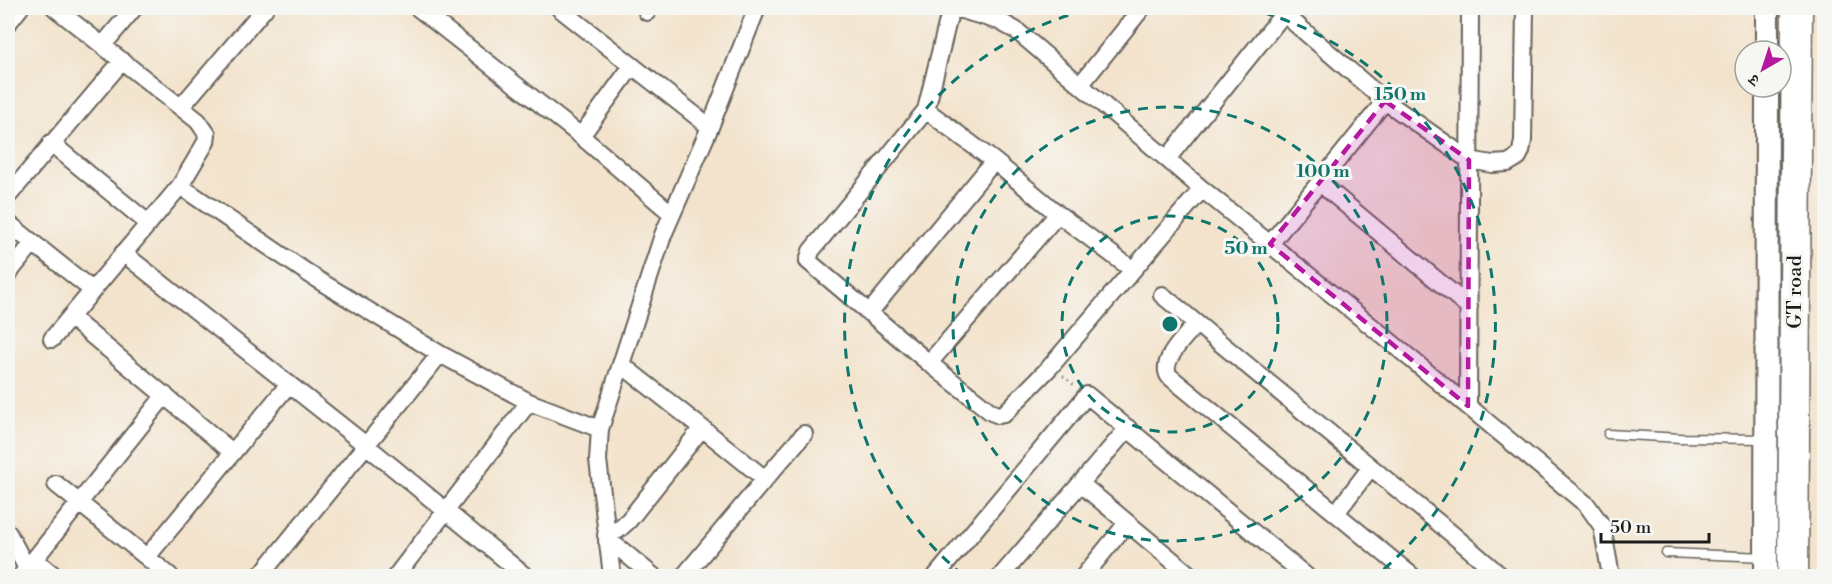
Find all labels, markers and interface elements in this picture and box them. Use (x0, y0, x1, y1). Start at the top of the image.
north arrow (1733, 39, 1793, 99)
text: उ (1743, 68, 1764, 91)
text: 150 m (1374, 83, 1427, 106)
text: 100 m (1296, 160, 1350, 183)
text: 50 m (1224, 237, 1268, 260)
street label: GT road (1783, 255, 1808, 329)
centre of rings (1160, 314, 1180, 334)
scale bar (1601, 506, 1709, 544)
text: 50 m (1610, 516, 1652, 539)

